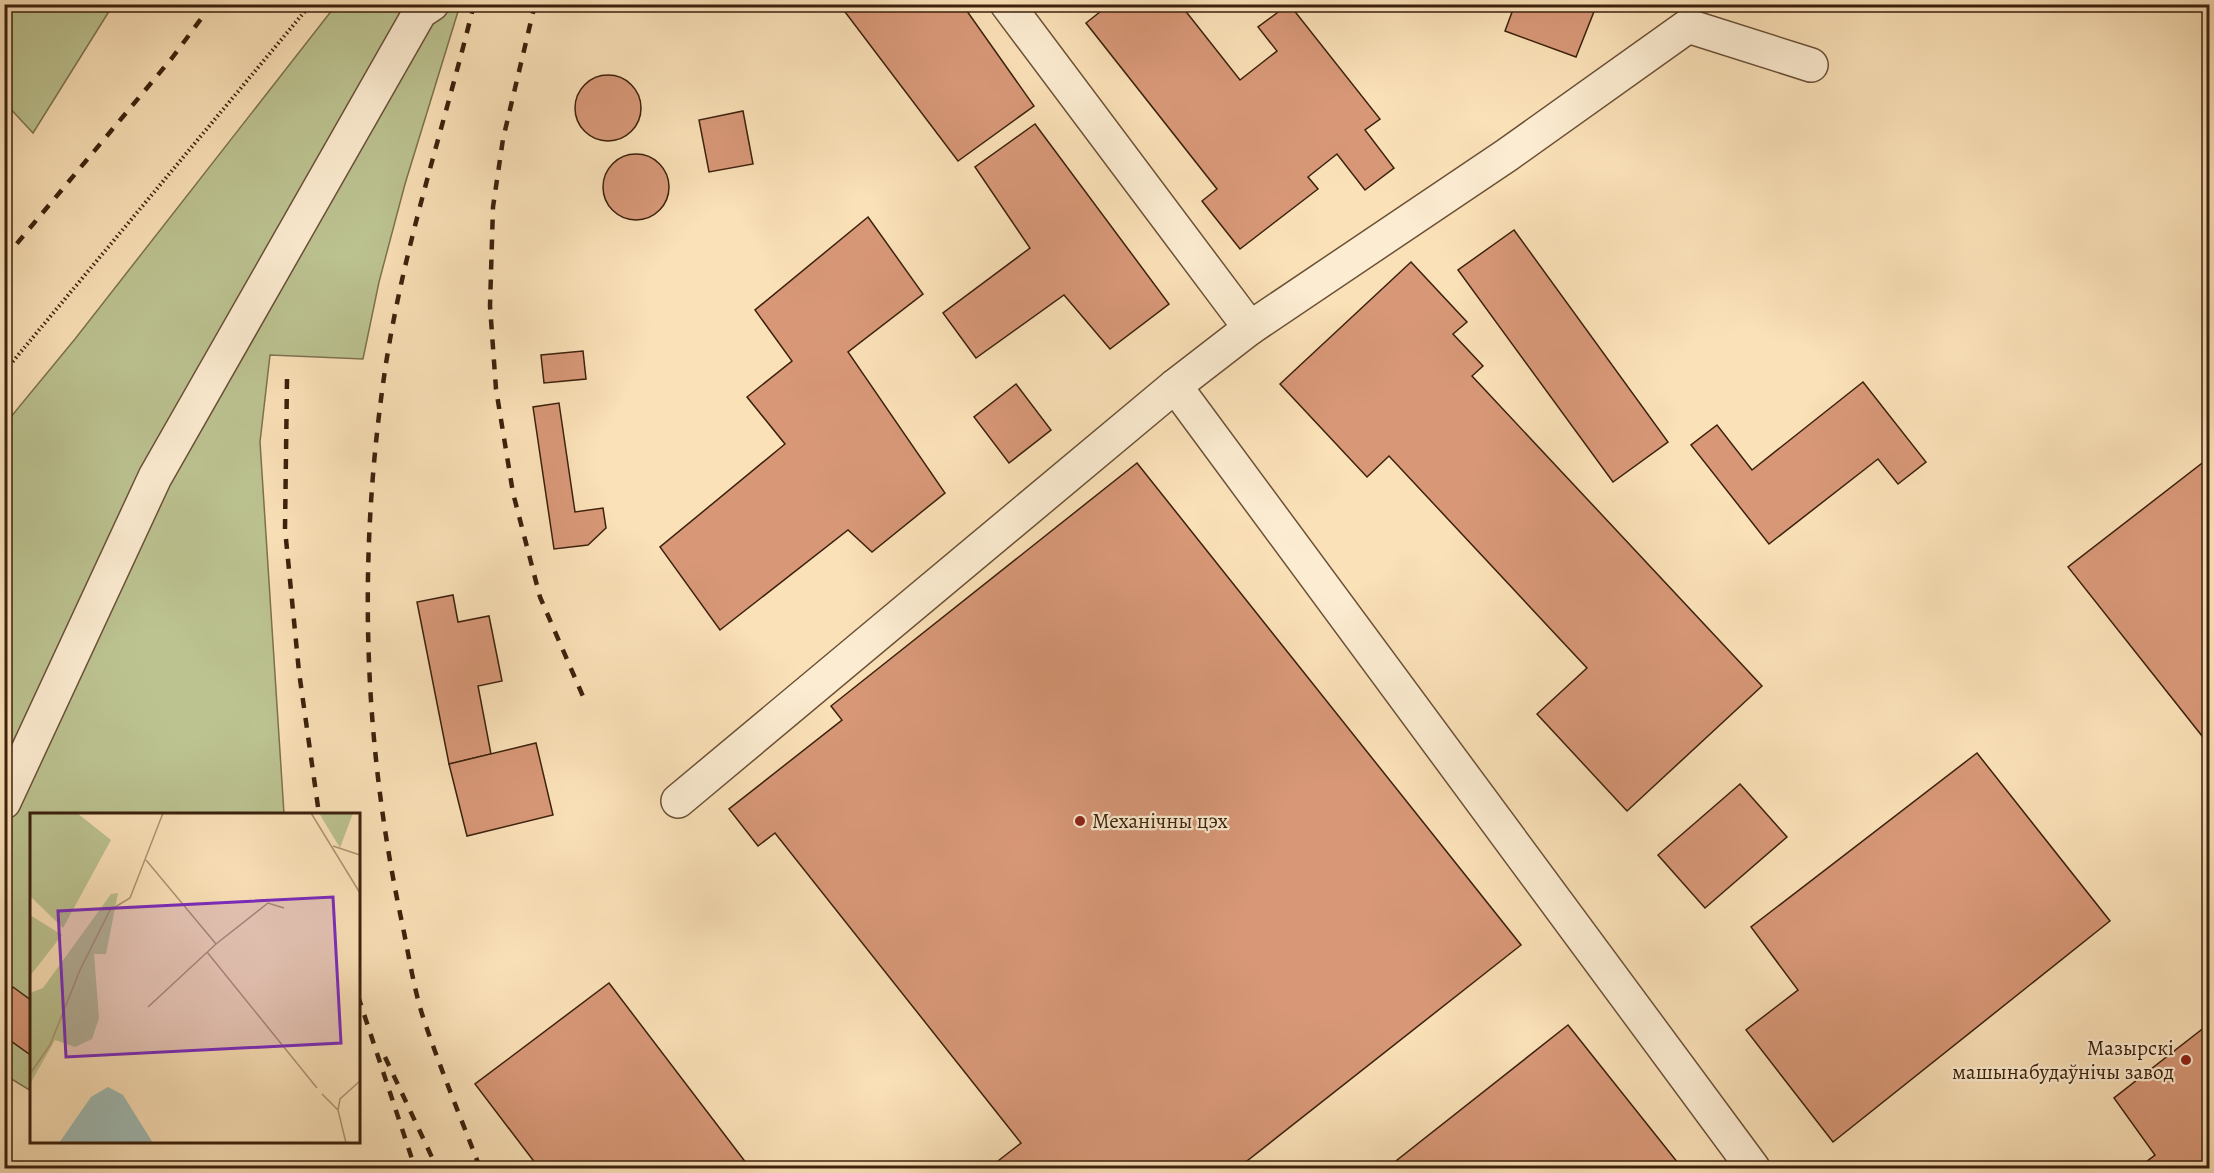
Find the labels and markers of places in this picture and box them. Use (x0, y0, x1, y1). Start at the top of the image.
place label: Механічны цэх (1092, 807, 1229, 835)
marker: Механічны цэх (1073, 814, 1087, 828)
place label: Мазырскі машынабудаўнічы завод (1952, 1034, 2174, 1086)
marker: Мазырскі машынабудаўнічы завод (2179, 1053, 2193, 1067)

